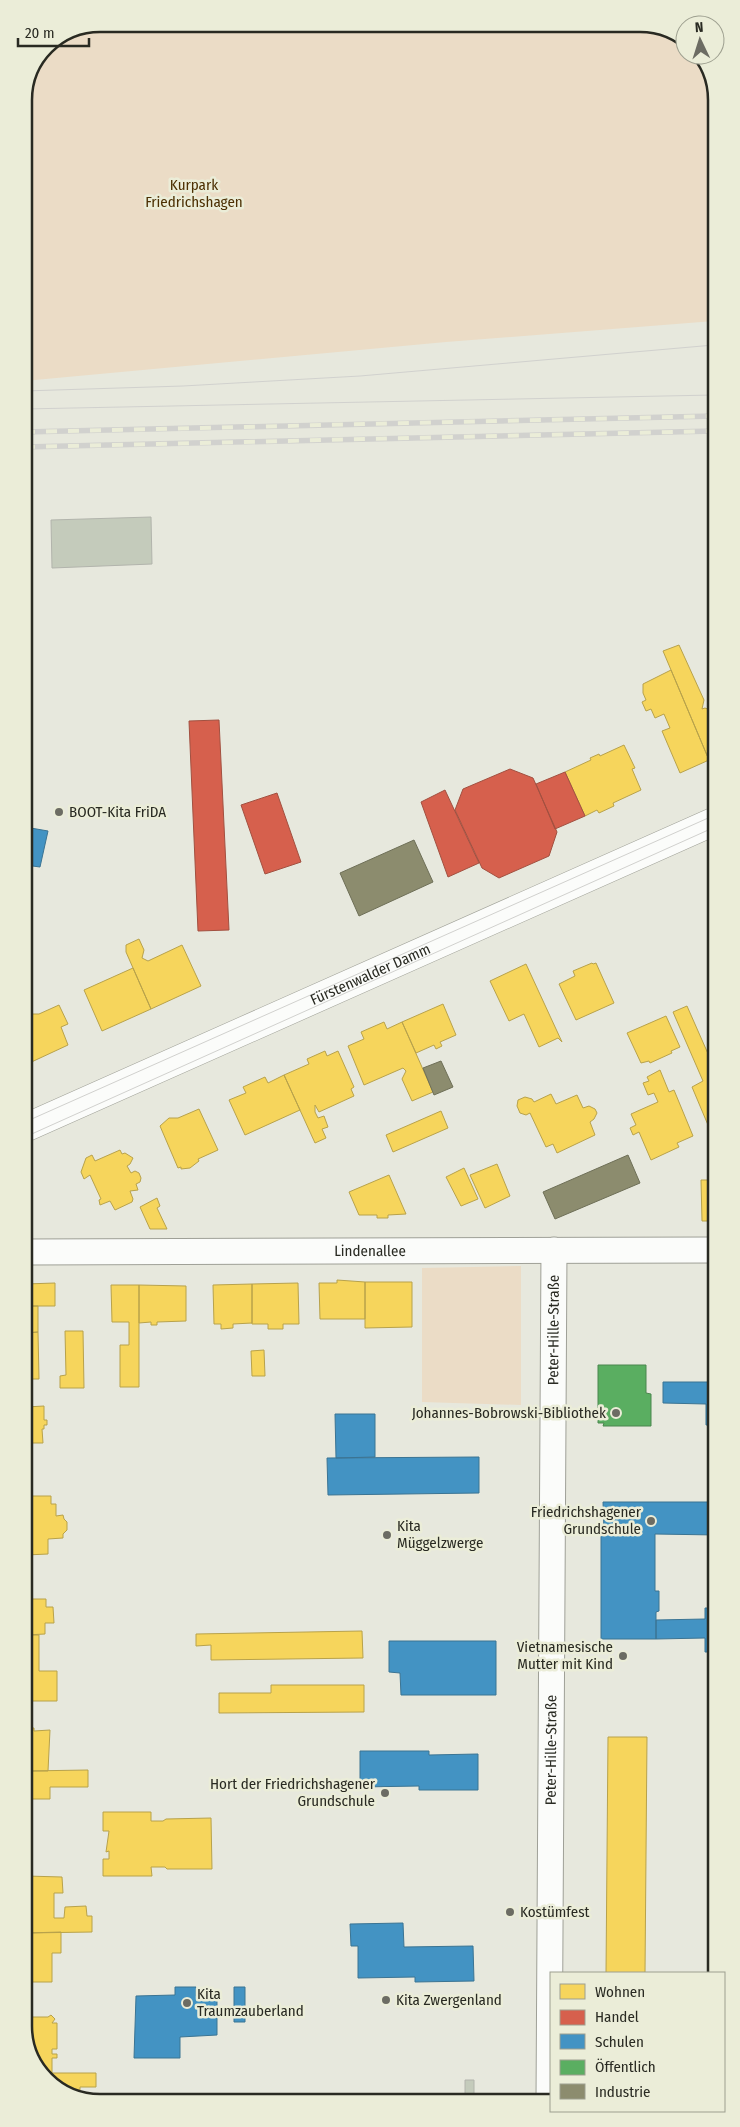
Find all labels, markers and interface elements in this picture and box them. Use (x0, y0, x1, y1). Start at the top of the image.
scale bar (18, 15, 89, 47)
north arrow (675, 15, 725, 65)
text: N (694, 19, 704, 36)
text: 20 m (25, 24, 55, 42)
park label: Kurpark Friedrichshagen (145, 176, 243, 211)
place label: BOOT-Kita FriDA (69, 803, 166, 821)
marker: BOOT-Kita FriDA (53, 806, 65, 818)
street label: Fürstenwalder Damm (308, 940, 433, 1009)
street label: Lindenallee (334, 1242, 406, 1260)
street label: Peter-Hille-Straße (544, 1275, 563, 1385)
place label: Johannes-Bobrowski-Bibliothek (412, 1404, 606, 1422)
marker: Johannes-Bobrowski-Bibliothek (610, 1407, 622, 1419)
place label: Friedrichshagener Grundschule (531, 1503, 642, 1538)
marker: Friedrichshagener Grundschule (645, 1515, 657, 1527)
place label: Kita Müggelzwerge (397, 1517, 483, 1552)
marker: Kita Müggelzwerge (381, 1529, 393, 1541)
place label: Vietnamesische Mutter mit Kind (517, 1638, 613, 1673)
marker: Vietnamesische Mutter mit Kind (617, 1650, 629, 1662)
street label: Peter-Hille-Straße (542, 1695, 560, 1805)
place label: Hort der Friedrichshagener Grundschule (210, 1775, 376, 1810)
marker: Hort der Friedrichshagener Grundschule (379, 1787, 391, 1799)
place label: Kostümfest (520, 1903, 590, 1921)
marker: Kostümfest (504, 1906, 516, 1918)
legend (550, 1972, 725, 2112)
text: Wohnen (595, 1983, 645, 2001)
place label: Kita Traumzauberland (197, 1985, 304, 2020)
place label: Kita Zwergenland (396, 1991, 502, 2009)
marker: Kita Zwergenland (380, 1994, 392, 2006)
marker: Kita Traumzauberland (181, 1997, 193, 2009)
text: Handel (595, 2008, 639, 2026)
text: Schulen (595, 2033, 644, 2051)
text: Öffentlich (595, 2058, 656, 2076)
text: Industrie (595, 2083, 650, 2101)

